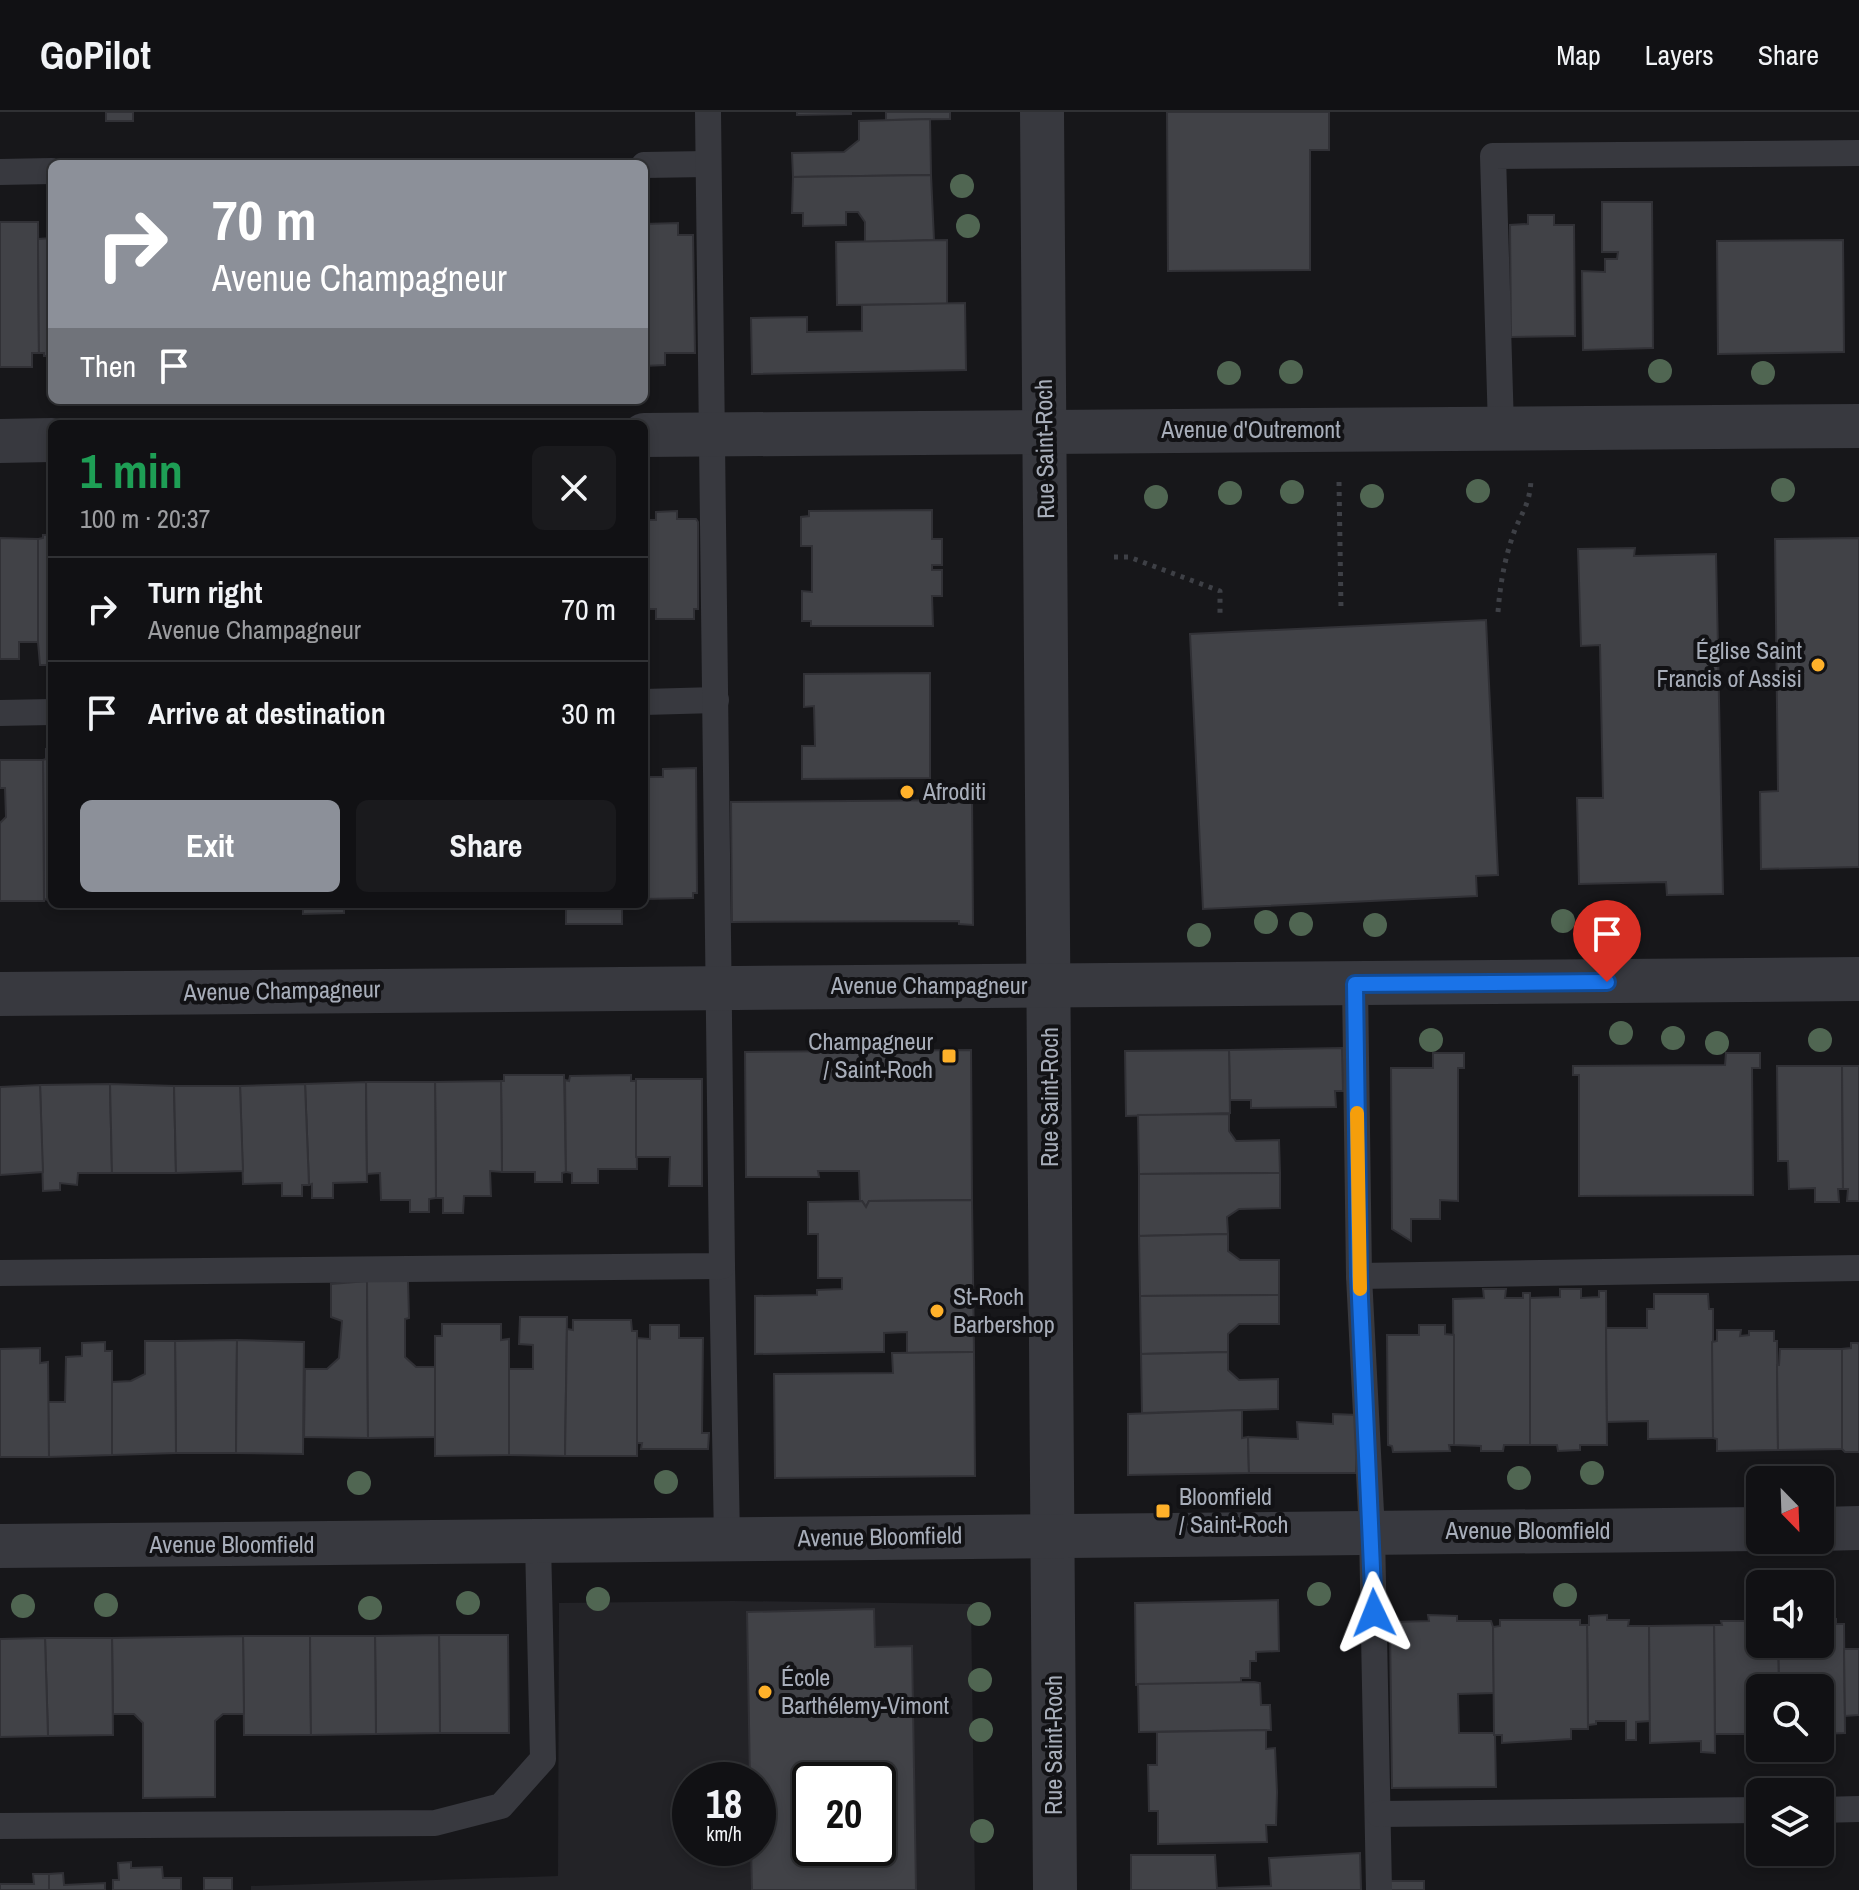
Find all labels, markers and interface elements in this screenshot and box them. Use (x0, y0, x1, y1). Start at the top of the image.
text: GoPilot (40, 30, 151, 81)
text: Map (1556, 36, 1601, 74)
text: Layers (1645, 36, 1714, 74)
text: Share (1758, 36, 1819, 74)
text: 70 m (212, 182, 317, 257)
icon: right (80, 192, 184, 296)
text: Avenue Champagneur (212, 254, 507, 302)
icon: arrive (152, 344, 196, 388)
text: Then (80, 346, 136, 386)
street label: Rue Saint-Roch (1027, 379, 1061, 519)
street label: Avenue d'Outremont (1160, 413, 1341, 445)
text: 1 min (80, 438, 183, 503)
button: close (532, 446, 616, 530)
text: 100 m · 20:37 (80, 501, 210, 536)
text: Turn right (148, 572, 262, 612)
icon: right (80, 587, 124, 631)
text: 70 m (561, 589, 616, 629)
text: Avenue Champagneur (148, 612, 361, 647)
place label: Église Saint Francis of Assisi (1657, 634, 1803, 694)
marker: Église Saint Francis of Assisi (1809, 656, 1827, 674)
icon: arrive (80, 691, 124, 735)
text: Arrive at destination (148, 693, 386, 733)
text: 30 m (561, 693, 616, 733)
place label: Afroditi (922, 775, 986, 807)
marker: Afroditi (898, 783, 916, 801)
button: Exit (80, 800, 340, 892)
button: Share (356, 800, 616, 892)
pin (1573, 900, 1641, 982)
icon: arrive (1585, 912, 1629, 956)
street label: Avenue Champagneur (830, 969, 1028, 1001)
street label: Avenue Champagneur (182, 972, 381, 1008)
place label: Champagneur / Saint-Roch (808, 1025, 933, 1085)
street label: Rue Saint-Roch (1033, 1027, 1065, 1167)
marker: Champagneur / Saint-Roch (940, 1047, 958, 1065)
place label: St-Roch Barbershop (953, 1280, 1055, 1340)
marker: St-Roch Barbershop (928, 1302, 946, 1320)
north arrow (1746, 1466, 1834, 1554)
map controls (1746, 1466, 1834, 1866)
place label: Bloomfield / Saint-Roch (1179, 1480, 1288, 1540)
marker: Bloomfield / Saint-Roch (1154, 1502, 1172, 1520)
street label: Avenue Bloomfield (1445, 1514, 1610, 1546)
street label: Avenue Bloomfield (796, 1519, 963, 1553)
street label: Avenue Bloomfield (149, 1528, 314, 1560)
button: sound (1746, 1570, 1834, 1658)
position arrow (1332, 1571, 1416, 1655)
place label: École Barthélemy-Vimont (781, 1661, 950, 1721)
button: search (1746, 1674, 1834, 1762)
street label: Rue Saint-Roch (1037, 1675, 1069, 1815)
marker: École Barthélemy-Vimont (756, 1683, 774, 1701)
speed limit sign: 20 (792, 1762, 896, 1866)
text: 18 (706, 1777, 742, 1830)
button: layers (1746, 1778, 1834, 1866)
text: km/h (706, 1820, 742, 1847)

